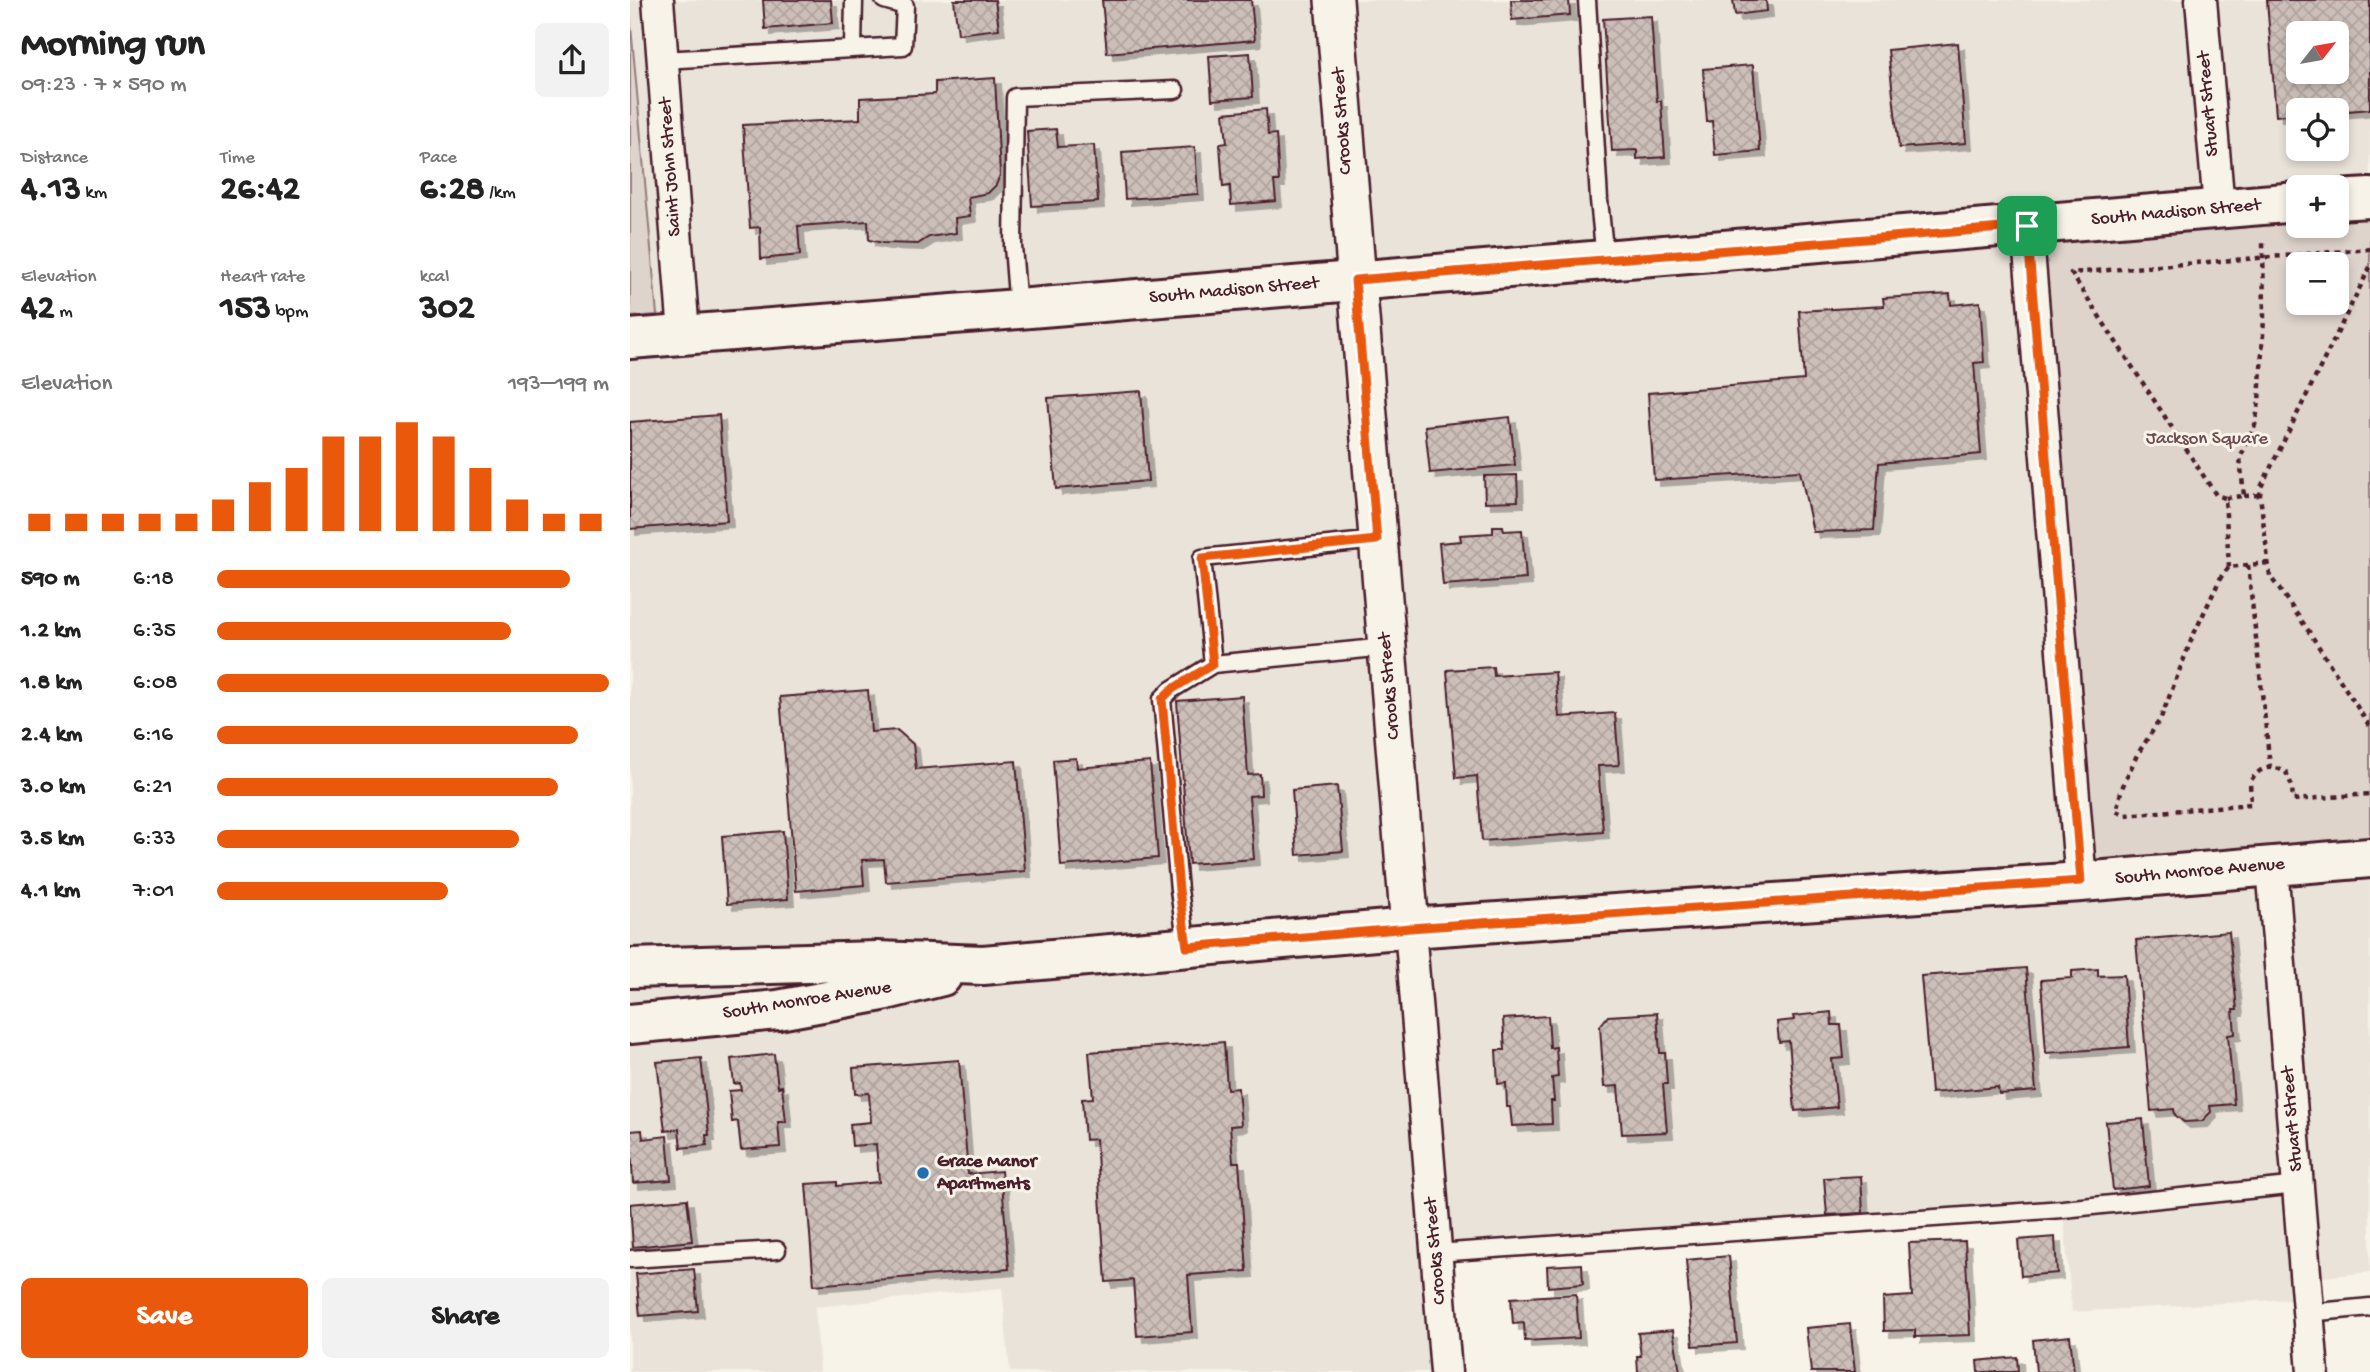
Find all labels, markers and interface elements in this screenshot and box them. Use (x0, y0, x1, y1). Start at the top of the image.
north arrow (2286, 21, 2348, 84)
map controls (2286, 21, 2349, 315)
button: share (535, 23, 609, 97)
text: Morning run (21, 24, 205, 68)
street label: Stuart Street (2193, 48, 2225, 158)
street label: Crooks Street (1328, 64, 1358, 175)
text: 09:23 · 7 × 590 m (21, 72, 187, 99)
street label: Saint John Street (655, 95, 687, 237)
button: locate (2286, 98, 2349, 161)
text: Distance (21, 147, 88, 170)
text: Time (220, 147, 255, 170)
text: Pace (420, 147, 457, 170)
text: 4.13 (21, 170, 81, 211)
text: 26:42 (220, 170, 300, 211)
text: 6:28 (420, 170, 485, 211)
button: + (2286, 175, 2349, 238)
text: km (81, 182, 107, 205)
text: /km (485, 182, 516, 205)
street label: South Madison Street (2090, 194, 2264, 232)
pin (1997, 196, 2057, 256)
icon: arrive (2008, 207, 2046, 245)
button: − (2286, 252, 2349, 315)
text: Elevation (21, 266, 97, 289)
text: Heart rate (220, 266, 305, 289)
text: kcal (420, 266, 449, 289)
street label: South Madison Street (1148, 272, 1322, 310)
text: 42 (21, 289, 55, 330)
text: 153 (220, 289, 271, 330)
text: 302 (420, 289, 475, 330)
text: m (55, 301, 73, 324)
text: bpm (271, 301, 308, 324)
text: Elevation (21, 371, 112, 398)
text: 193–199 m (508, 371, 609, 398)
park label: Jackson Square (2146, 428, 2268, 451)
text: 590 m (21, 566, 79, 593)
text: 6:18 (133, 566, 174, 593)
text: 1.2 km (21, 618, 81, 645)
text: 6:35 (133, 618, 176, 645)
street label: Crooks Street (1374, 629, 1406, 740)
text: 1.8 km (21, 670, 82, 697)
text: 6:08 (133, 670, 178, 697)
text: 2.4 km (21, 722, 82, 749)
text: 6:16 (133, 722, 173, 749)
text: 3.0 km (21, 774, 85, 801)
text: 6:21 (133, 774, 172, 801)
text: 3.5 km (21, 826, 84, 853)
text: 6:33 (133, 826, 176, 853)
street label: South Monroe Avenue (2114, 853, 2286, 891)
text: 4.1 km (21, 878, 80, 905)
text: 7:01 (133, 878, 175, 905)
street label: South Monroe Avenue (721, 976, 893, 1026)
street label: Stuart Street (2277, 1063, 2309, 1173)
place label: Grace Manor Apartments (936, 1151, 1039, 1196)
marker: Grace Manor Apartments (915, 1165, 931, 1181)
street label: Crooks Street (1420, 1194, 1452, 1305)
button: Save (21, 1278, 308, 1358)
button: Share (322, 1278, 609, 1358)

